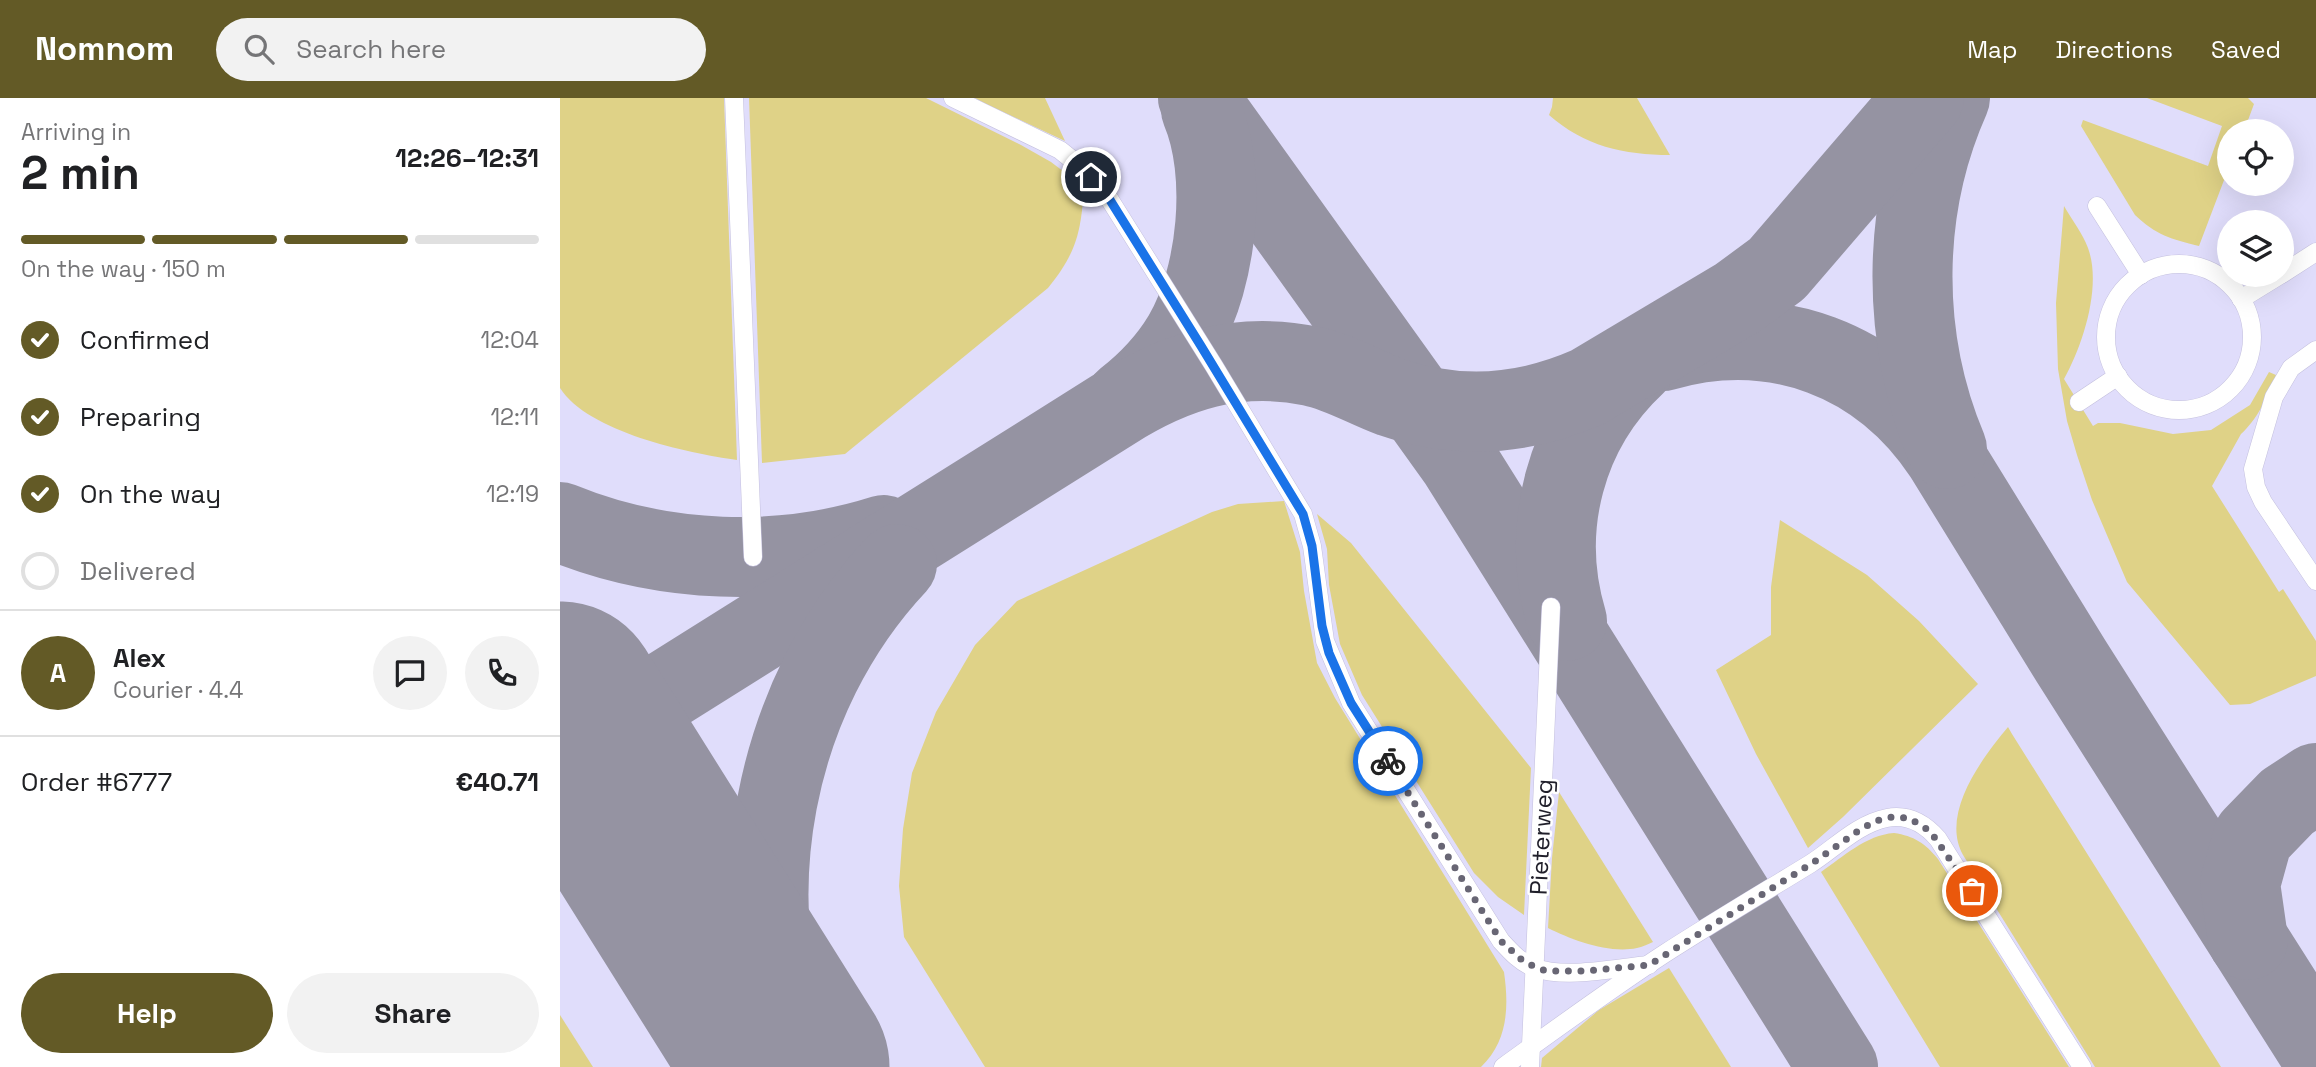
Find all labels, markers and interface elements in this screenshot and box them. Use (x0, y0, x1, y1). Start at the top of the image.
search box (216, 18, 706, 81)
text: Nomnom (35, 28, 174, 70)
icon: search (240, 30, 278, 68)
text: Search here (296, 32, 446, 66)
text: Map (1967, 34, 2017, 65)
text: Directions (2055, 34, 2173, 65)
text: Saved (2211, 34, 2281, 65)
text: Arriving in (21, 117, 131, 147)
map controls (2217, 119, 2294, 287)
button: locate (2217, 119, 2294, 196)
text: 12:26–12:31 (395, 141, 539, 175)
text: 2 min (21, 144, 140, 202)
pin (1061, 147, 1121, 207)
icon: home (1072, 158, 1110, 196)
button: layers (2217, 210, 2294, 287)
text: On the way · 150 m (21, 254, 226, 284)
icon: check (21, 321, 59, 359)
text: Confirmed (80, 323, 210, 357)
text: 12:04 (481, 325, 539, 355)
icon: check (21, 398, 59, 436)
text: Preparing (80, 400, 201, 434)
text: 12:11 (490, 402, 539, 432)
icon: check (21, 475, 59, 513)
text: On the way (80, 477, 221, 511)
text: 12:19 (486, 479, 539, 509)
text: Delivered (80, 554, 196, 588)
button: chat (373, 636, 447, 710)
button: phone (465, 636, 539, 710)
text: Alex (113, 641, 166, 675)
text: A (50, 656, 66, 690)
text: Courier · 4.4 (113, 675, 243, 705)
courier (1353, 726, 1423, 796)
icon: bike (1369, 742, 1407, 780)
text: Order #6777 (21, 765, 172, 799)
text: €40.71 (456, 765, 539, 799)
street label: Pieterweg (1522, 778, 1560, 896)
pin (1942, 861, 2002, 921)
icon: bag (1953, 872, 1991, 910)
button: Help (21, 973, 273, 1053)
button: Share (287, 973, 539, 1053)

